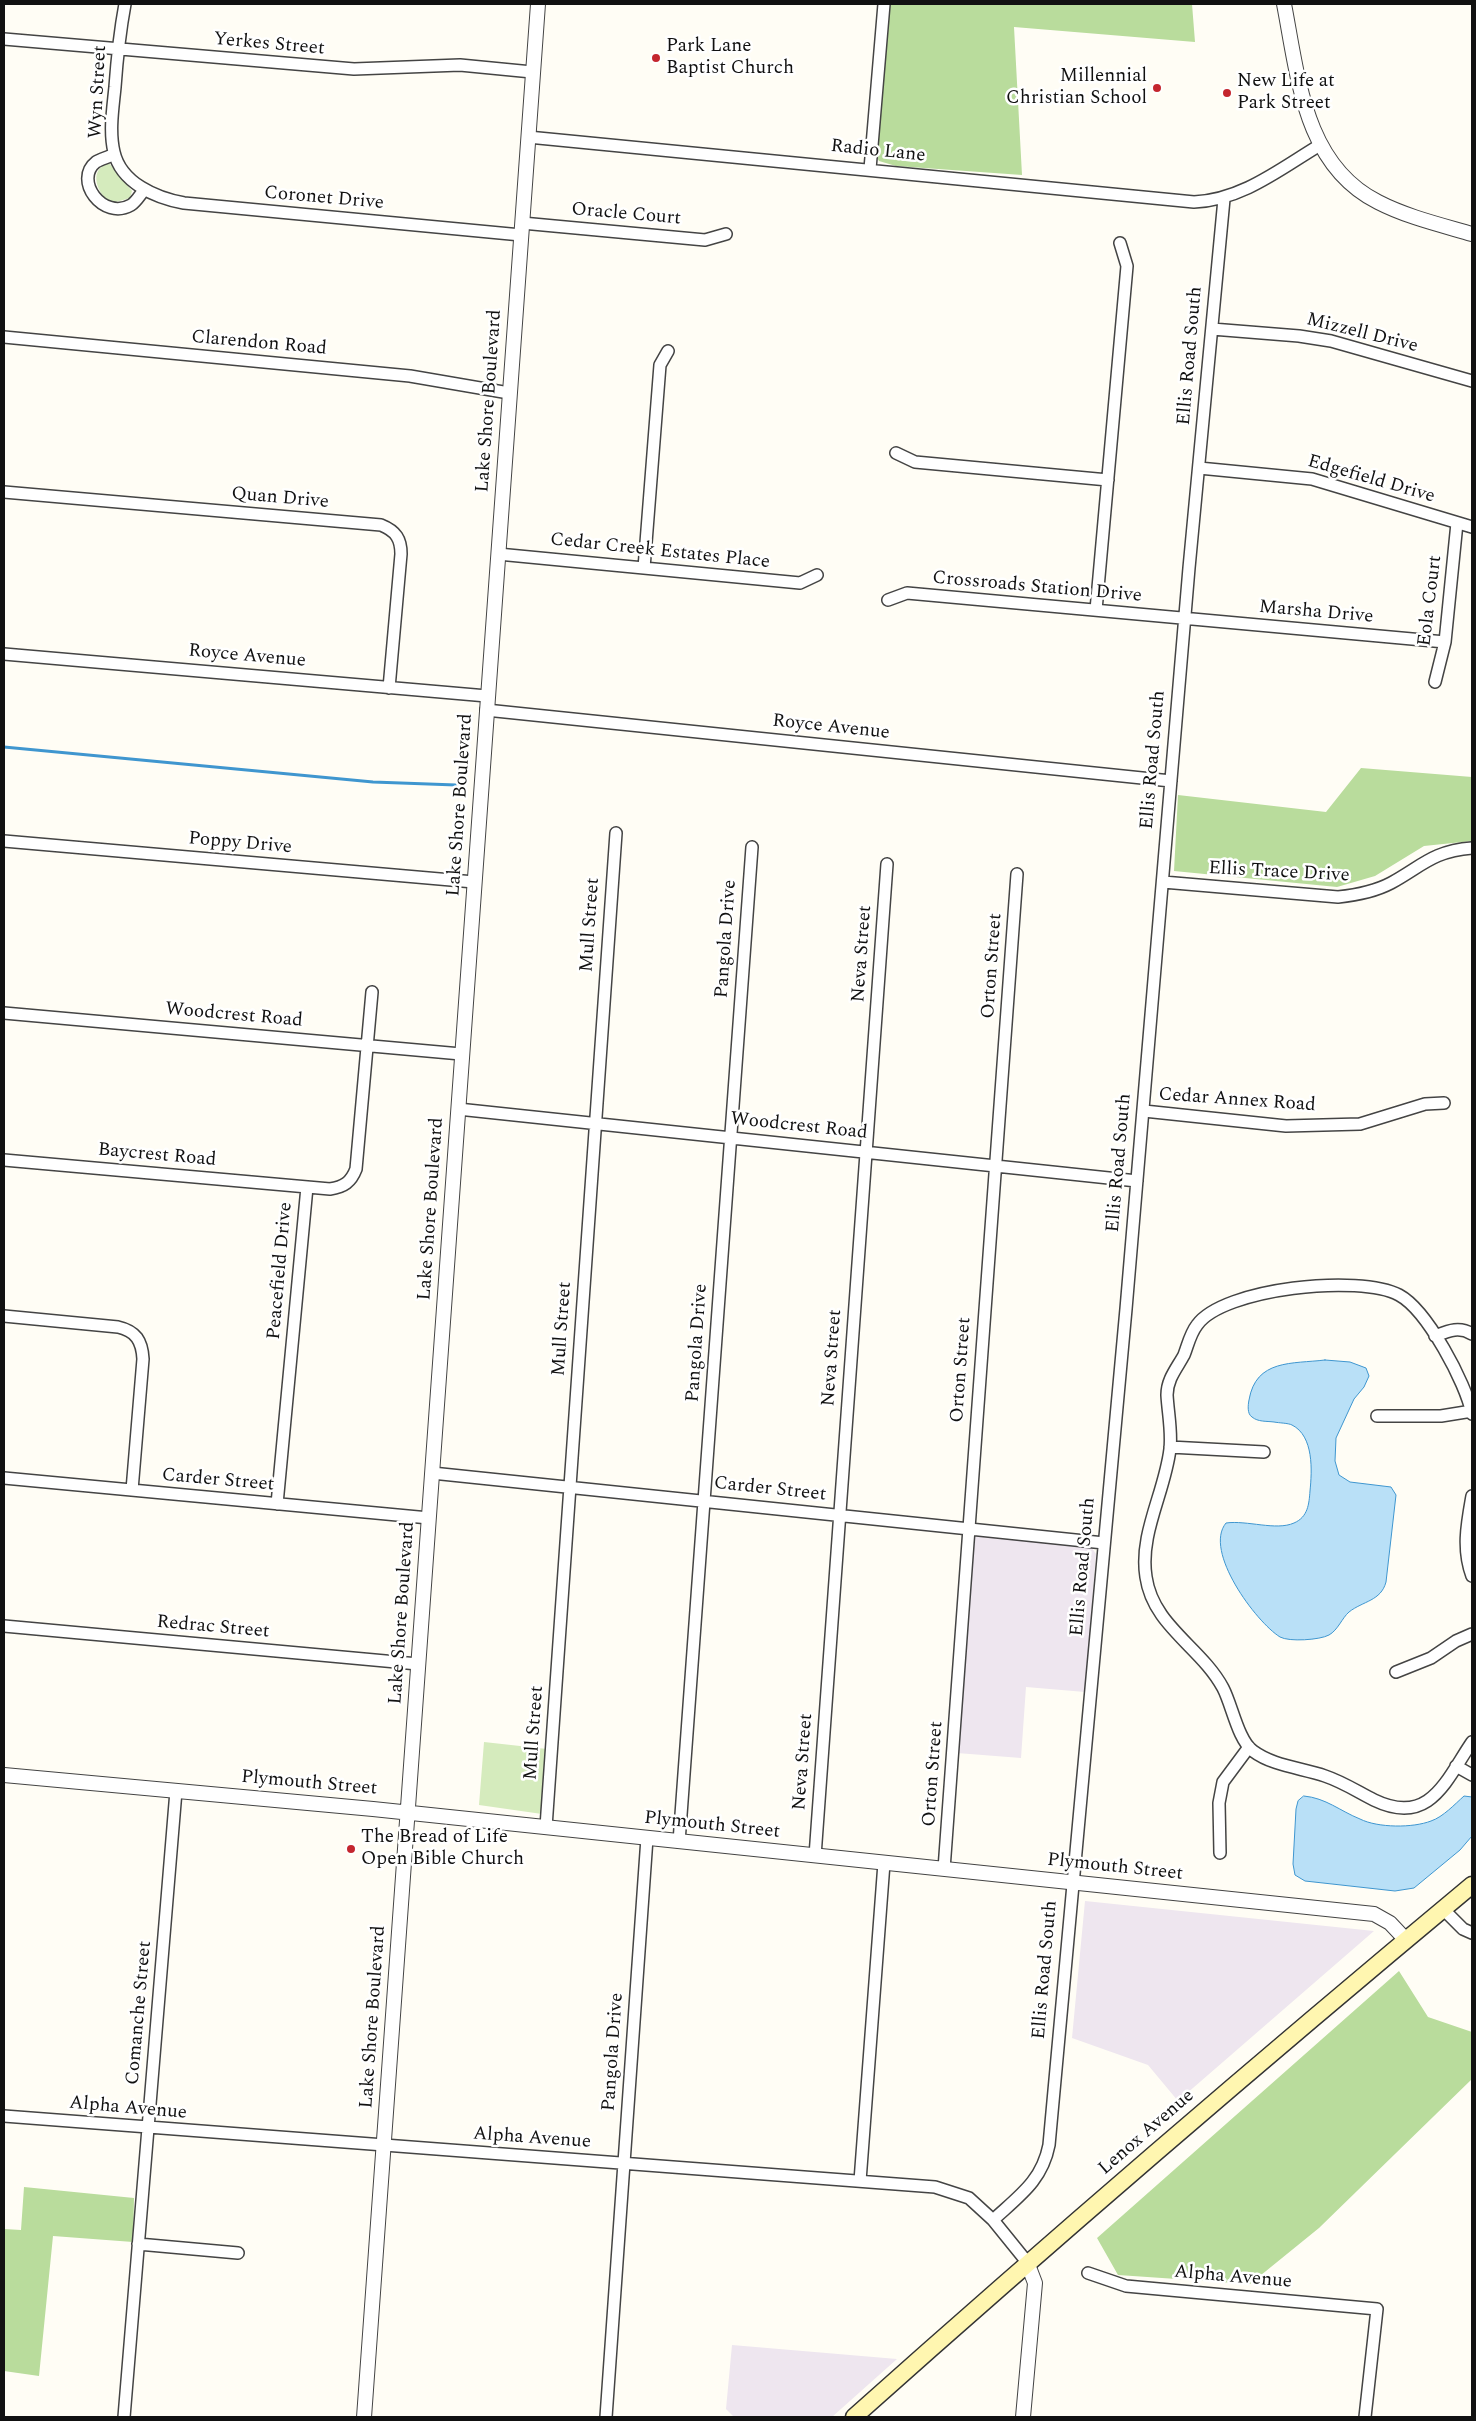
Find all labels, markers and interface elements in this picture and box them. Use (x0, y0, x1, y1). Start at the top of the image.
street label: Yerkes Street (213, 29, 325, 61)
place label: Park Lane Baptist Church (666, 36, 794, 80)
street label: Wyn Street (85, 45, 113, 139)
marker: Park Lane Baptist Church (650, 52, 662, 64)
place label: Millennial Christian School (1006, 66, 1147, 110)
place label: New Life at Park Street (1237, 71, 1335, 115)
marker: Millennial Christian School (1151, 82, 1163, 94)
marker: New Life at Park Street (1221, 87, 1233, 99)
street label: Radio Lane (829, 136, 927, 168)
street label: Coronet Drive (263, 182, 385, 216)
street label: Oracle Court (570, 199, 682, 231)
street label: Ellis Road South (1174, 286, 1208, 426)
street label: Lake Shore Boulevard (472, 309, 508, 493)
street label: Mizzell Drive (1304, 309, 1420, 359)
street label: Clarendon Road (190, 327, 328, 361)
street label: Edgefield Drive (1305, 451, 1437, 509)
street label: Quan Drive (230, 483, 330, 515)
street label: Cedar Creek Estates Place (549, 529, 771, 575)
street label: Eola Court (1414, 554, 1448, 648)
street label: Crossroads Station Drive (931, 567, 1143, 609)
street label: Marsha Drive (1258, 597, 1374, 629)
street label: Royce Avenue (187, 641, 307, 673)
street label: Ellis Road South (1137, 690, 1171, 830)
street label: Royce Avenue (771, 711, 891, 745)
street label: Lake Shore Boulevard (443, 713, 479, 897)
street label: Poppy Drive (187, 828, 293, 860)
street label: Ellis Trace Drive (1208, 858, 1350, 888)
street label: Mull Street (576, 877, 606, 973)
street label: Pangola Drive (711, 879, 743, 999)
street label: Neva Street (848, 905, 878, 1003)
street label: Orton Street (978, 913, 1008, 1019)
street label: Woodcrest Road (164, 999, 304, 1033)
street label: Cedar Annex Road (1158, 1084, 1316, 1118)
street label: Ellis Road South (1103, 1093, 1137, 1233)
street label: Woodcrest Road (729, 1108, 869, 1146)
street label: Lake Shore Boulevard (414, 1117, 450, 1301)
street label: Baycrest Road (97, 1139, 217, 1173)
street label: Peacefield Drive (264, 1201, 298, 1341)
street label: Mull Street (548, 1281, 578, 1377)
street label: Pangola Drive (682, 1283, 714, 1403)
street label: Neva Street (818, 1309, 848, 1407)
street label: Orton Street (947, 1317, 977, 1423)
street label: Carder Street (161, 1465, 275, 1497)
street label: Carder Street (713, 1473, 827, 1507)
street label: Ellis Road South (1067, 1497, 1101, 1637)
street label: Lake Shore Boulevard (385, 1521, 421, 1705)
street label: Redrac Street (156, 1612, 270, 1644)
street label: Mull Street (520, 1685, 550, 1781)
street label: Neva Street (789, 1713, 819, 1811)
street label: Orton Street (919, 1721, 949, 1827)
street label: Plymouth Street (240, 1767, 378, 1801)
street label: Plymouth Street (643, 1808, 781, 1844)
place label: The Bread of Life Open Bible Church (361, 1827, 524, 1871)
marker: The Bread of Life Open Bible Church (345, 1843, 357, 1855)
street label: Plymouth Street (1046, 1850, 1184, 1886)
street label: Ellis Road South (1029, 1900, 1063, 2040)
street label: Lake Shore Boulevard (356, 1925, 392, 2109)
street label: Comanche Street (122, 1940, 158, 2086)
street label: Pangola Drive (598, 1992, 630, 2112)
street label: Lenox Avenue (1095, 2085, 1199, 2181)
street label: Alpha Avenue (68, 2092, 188, 2126)
street label: Alpha Avenue (472, 2124, 592, 2154)
street label: Alpha Avenue (1173, 2261, 1293, 2295)

